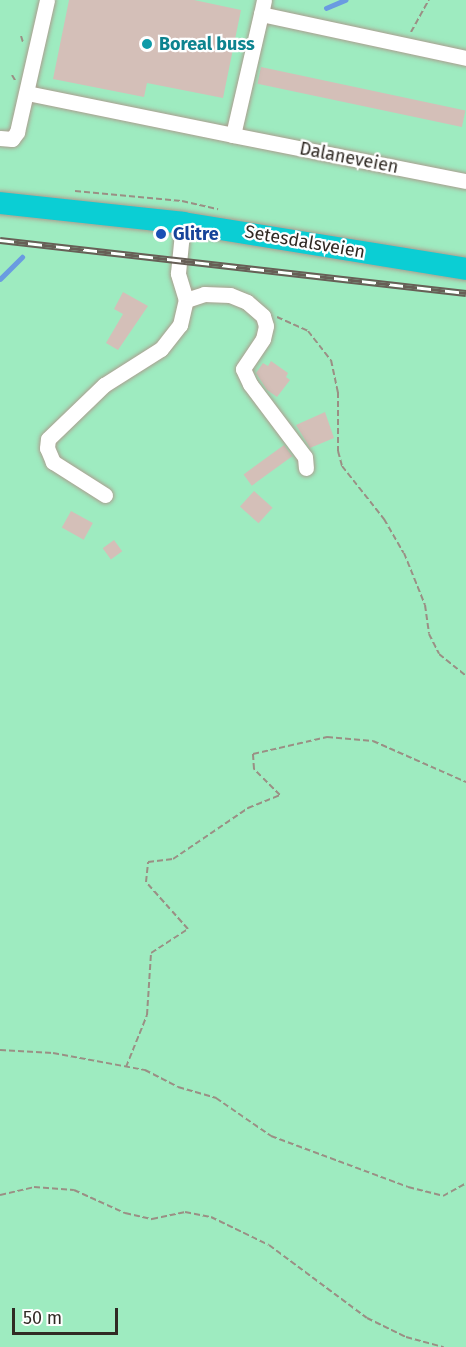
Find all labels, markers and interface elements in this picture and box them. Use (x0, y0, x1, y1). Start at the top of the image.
place label: Boreal buss (159, 33, 255, 55)
marker: Boreal buss (140, 37, 154, 51)
street label: Dalaneveien (298, 138, 400, 178)
street label: Setesdalsveien (243, 221, 367, 263)
place label: Glitre (173, 223, 219, 245)
marker: Glitre (154, 227, 168, 241)
scale bar (15, 1296, 122, 1334)
text: 50 m (23, 1307, 62, 1329)

